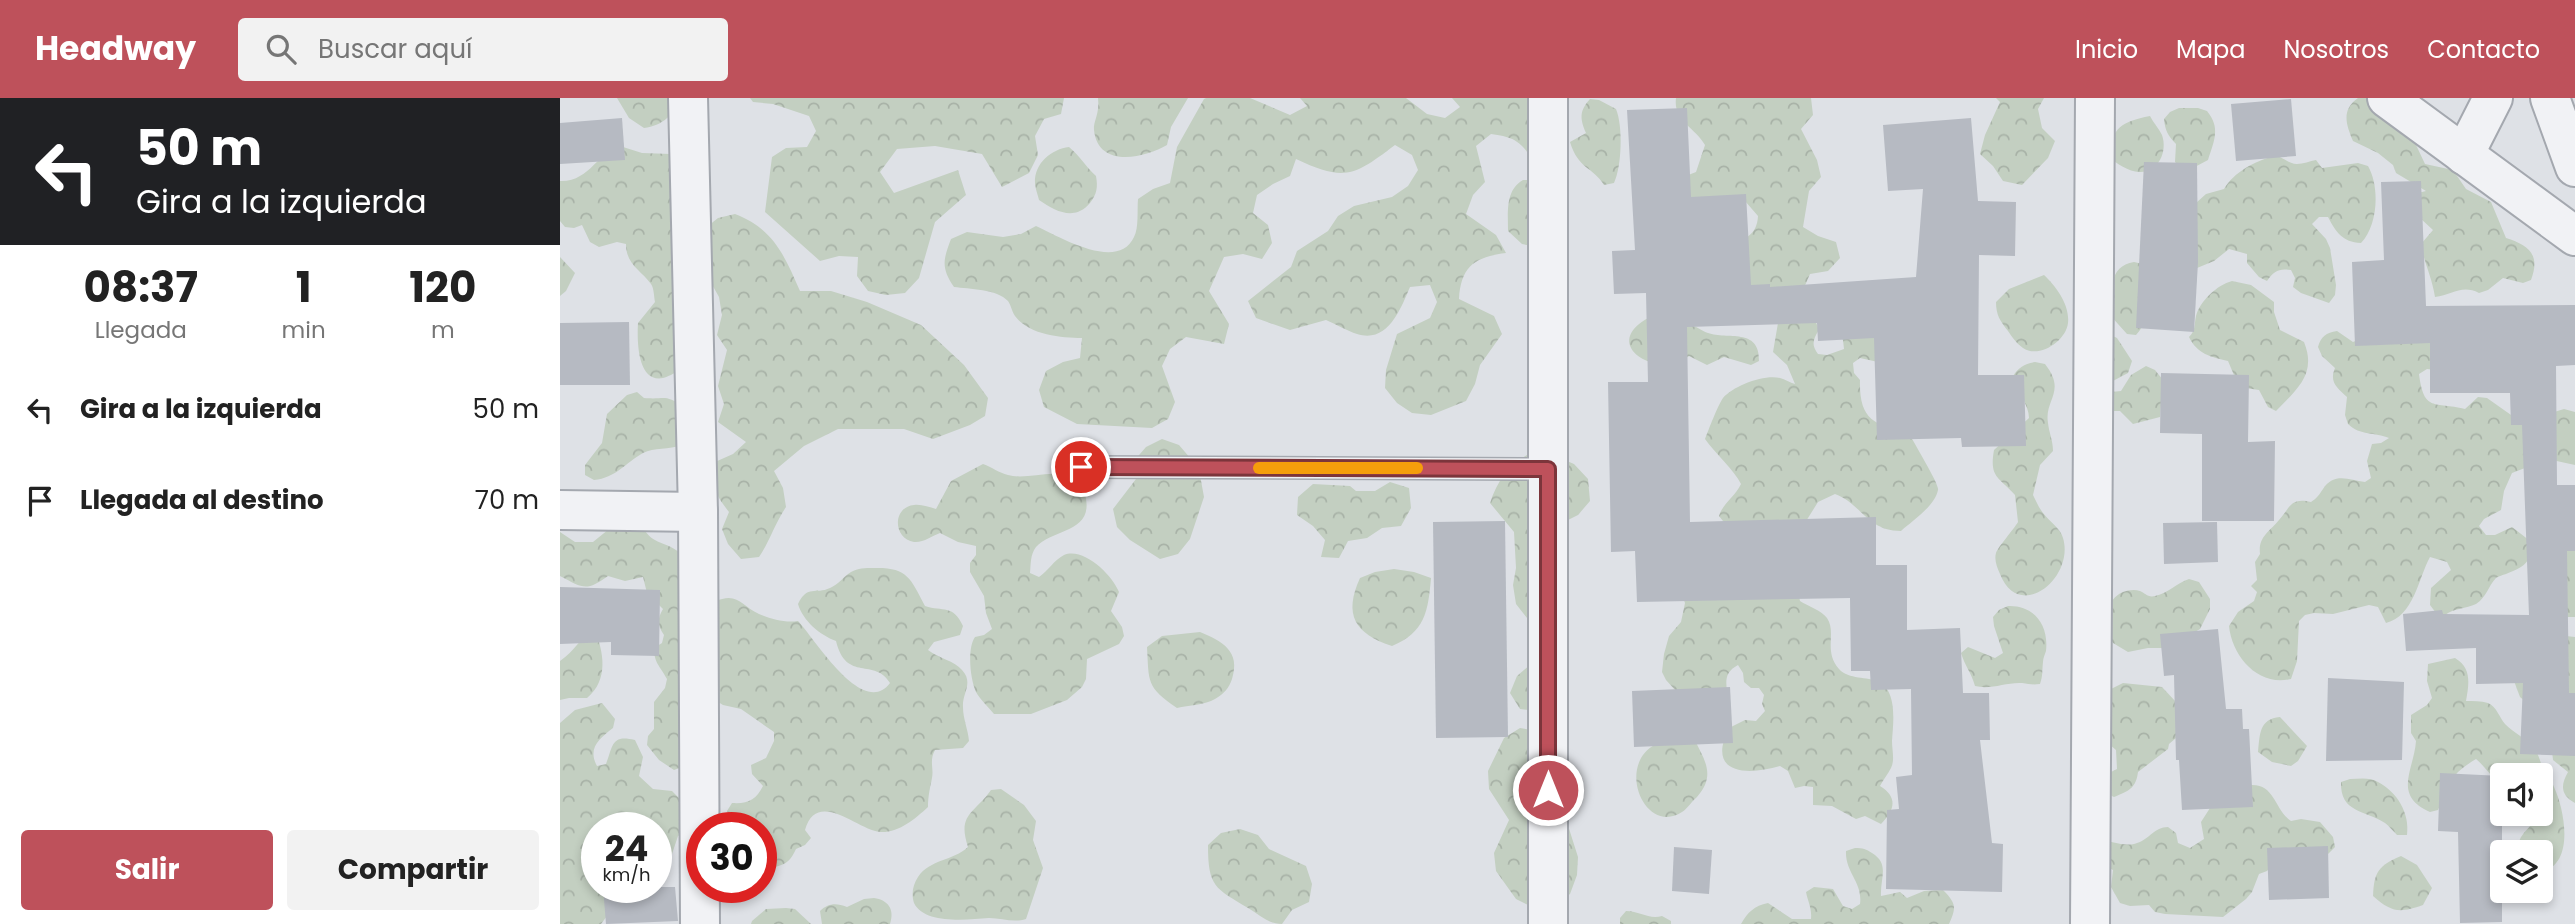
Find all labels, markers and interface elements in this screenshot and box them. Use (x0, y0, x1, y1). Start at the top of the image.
search box (238, 18, 728, 81)
text: Headway (35, 25, 196, 72)
icon: search (262, 30, 300, 68)
text: Buscar aquí (318, 31, 472, 67)
text: Inicio (2075, 33, 2138, 66)
text: Mapa (2176, 33, 2245, 66)
text: Nosotros (2283, 33, 2389, 66)
text: Contacto (2427, 33, 2540, 66)
text: 50 m (136, 114, 262, 182)
icon: left (21, 126, 112, 217)
text: Gira a la izquierda (136, 179, 427, 224)
text: 08:37 (84, 258, 198, 317)
text: 1 (296, 258, 312, 317)
text: 120 (409, 258, 476, 317)
text: Llegada (95, 314, 187, 346)
text: min (282, 314, 326, 346)
text: m (431, 314, 455, 346)
icon: left (21, 391, 59, 429)
text: Gira a la izquierda (80, 391, 322, 427)
text: 50 m (473, 391, 539, 427)
pin (1051, 437, 1111, 497)
icon: arrive (1062, 448, 1100, 486)
icon: arrive (21, 482, 59, 520)
text: Llegada al destino (80, 482, 324, 518)
text: 70 m (475, 482, 539, 518)
position arrow (1511, 753, 1585, 827)
map controls (2490, 763, 2553, 903)
button: sound (2490, 763, 2553, 826)
speed limit sign: 30 (686, 812, 777, 903)
text: 24 (605, 824, 648, 873)
button: Salir (21, 830, 273, 910)
button: Compartir (287, 830, 539, 910)
button: layers (2490, 840, 2553, 903)
text: km/h (603, 862, 650, 887)

